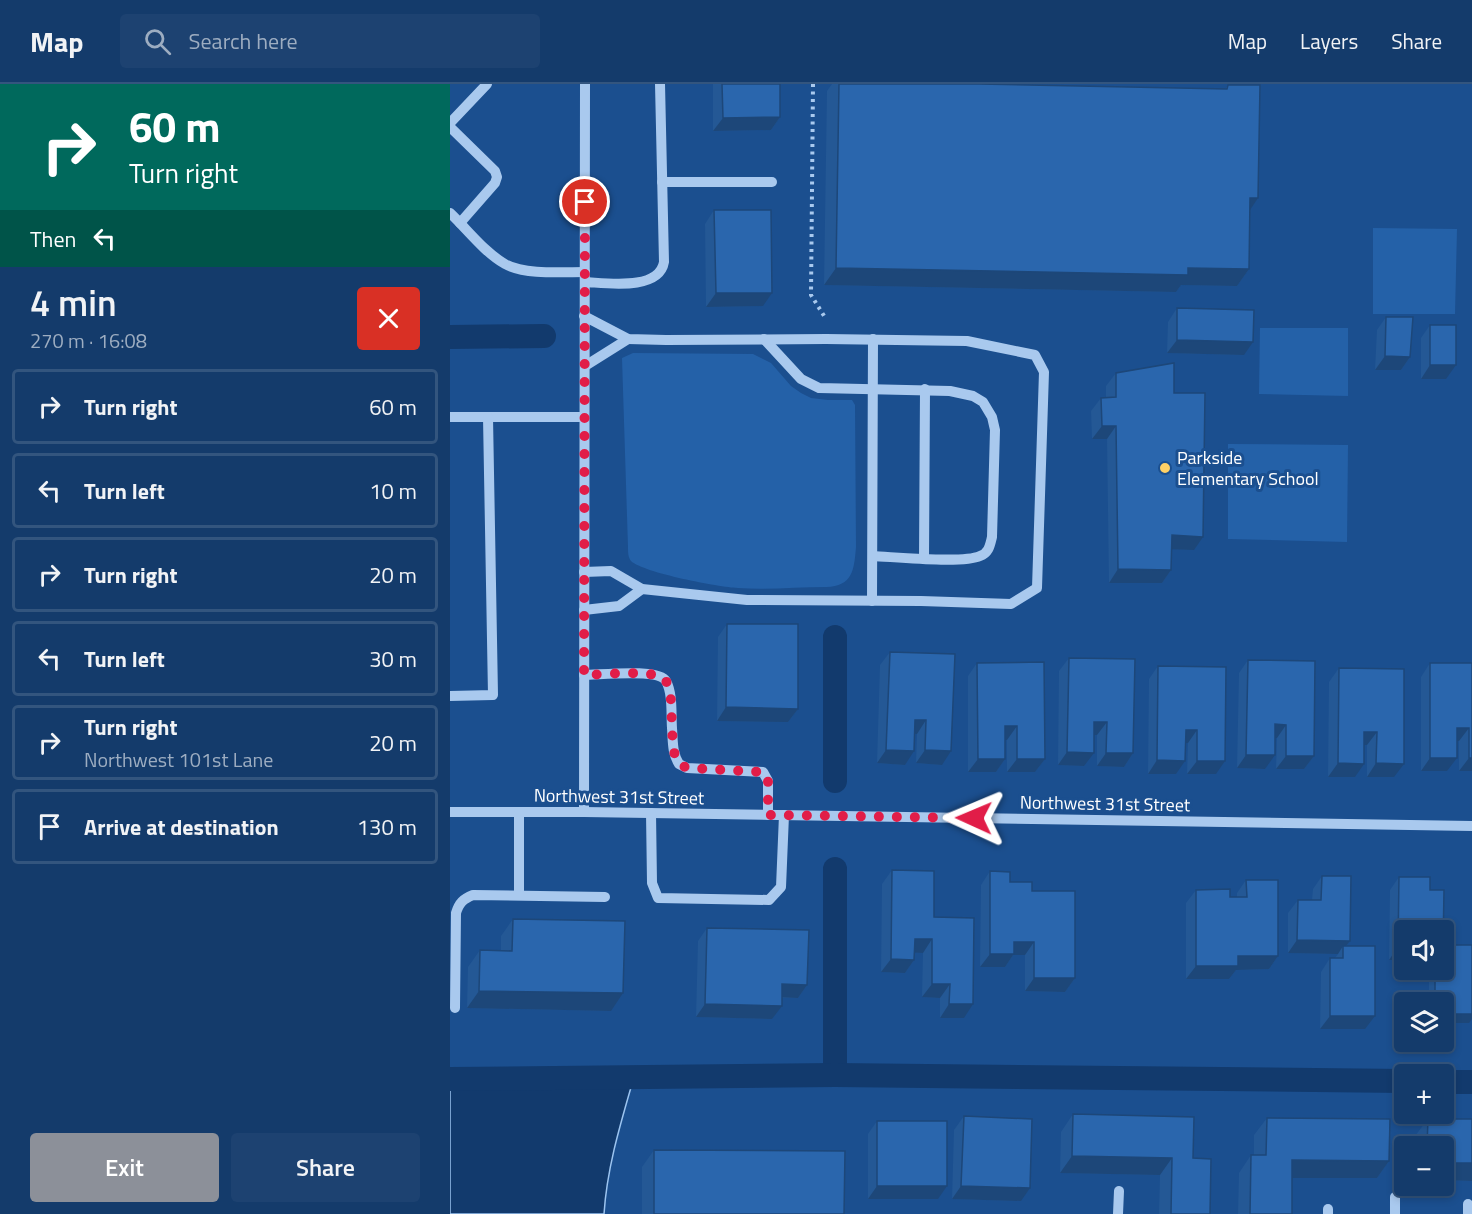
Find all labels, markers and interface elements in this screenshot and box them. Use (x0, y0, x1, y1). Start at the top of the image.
search box (120, 14, 540, 68)
text: Map (30, 20, 84, 63)
text: Search here (189, 24, 298, 58)
icon: search (141, 25, 174, 58)
text: Map (1228, 25, 1267, 57)
text: Layers (1300, 25, 1358, 57)
text: Share (1391, 25, 1442, 57)
text: 60 m (129, 94, 221, 158)
icon: right (30, 108, 108, 186)
text: Turn right (129, 152, 238, 193)
pin (559, 176, 610, 227)
icon: arrive (568, 185, 601, 218)
text: Then (30, 222, 76, 256)
icon: left (88, 222, 121, 255)
text: 4 min (30, 275, 117, 330)
button: close (357, 287, 420, 350)
text: 270 m · 16:08 (30, 325, 147, 356)
icon: right (33, 390, 66, 423)
text: Turn right (84, 390, 178, 424)
text: 60 m (369, 390, 417, 424)
place label: Parkside Elementary School (1177, 444, 1319, 492)
marker: Parkside Elementary School (1158, 461, 1172, 475)
icon: left (33, 474, 66, 507)
text: Turn left (84, 474, 165, 508)
text: 10 m (369, 474, 417, 508)
icon: right (33, 558, 66, 591)
text: Turn right (84, 558, 178, 592)
text: 20 m (369, 558, 417, 592)
icon: left (33, 642, 66, 675)
text: Turn left (84, 642, 165, 676)
text: 30 m (369, 642, 417, 676)
text: Turn right (84, 710, 178, 744)
icon: right (33, 726, 66, 759)
text: 20 m (369, 726, 417, 760)
text: Northwest 101st Lane (84, 744, 273, 775)
street label: Northwest 31st Street (534, 782, 705, 811)
position arrow (942, 786, 1006, 850)
street label: Northwest 31st Street (1020, 789, 1191, 818)
icon: arrive (33, 810, 66, 843)
text: Arrive at destination (84, 810, 279, 844)
text: 130 m (357, 810, 417, 844)
map controls (1394, 920, 1454, 1196)
button: sound (1394, 920, 1454, 980)
button: layers (1394, 992, 1454, 1052)
button: + (1394, 1064, 1454, 1124)
button: Exit (30, 1133, 219, 1202)
button: Share (231, 1133, 420, 1202)
button: − (1394, 1136, 1454, 1196)

